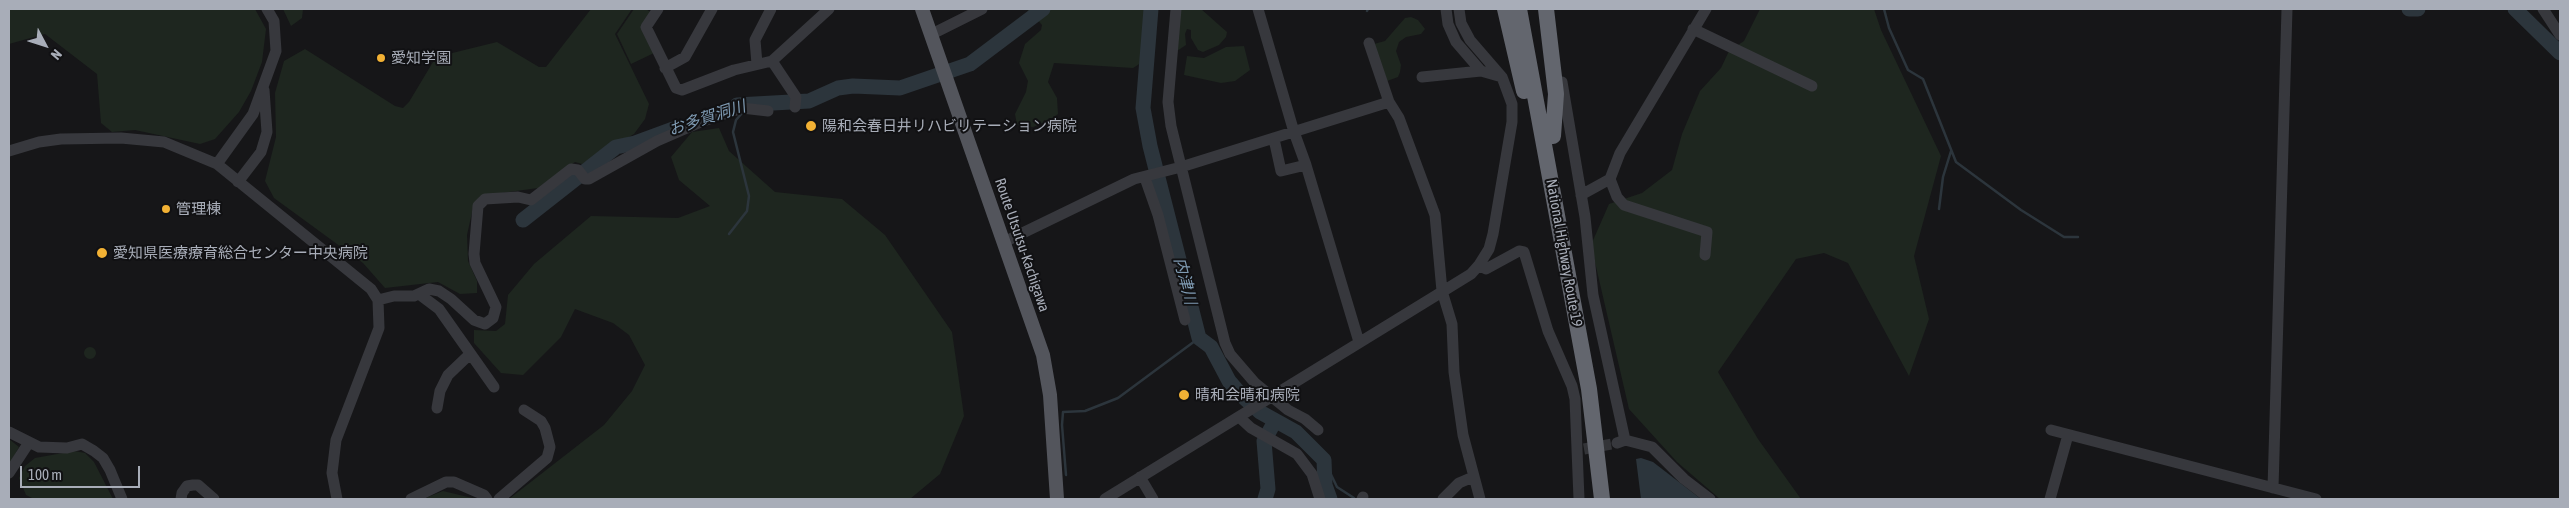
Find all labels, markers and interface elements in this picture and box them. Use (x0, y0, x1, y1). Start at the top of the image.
north arrow (20, 20, 70, 70)
text: N (48, 46, 65, 63)
place label: 愛知学園 (391, 49, 451, 67)
marker: 愛知学園 (375, 52, 387, 64)
water label: お多賀洞川 (666, 97, 748, 139)
place label: 陽和会春日井リハビリテーション病院 (822, 117, 1077, 135)
marker: 陽和会春日井リハビリテーション病院 (804, 119, 818, 133)
street label: Route Utsutsu-Kachigawa (991, 176, 1053, 314)
street label: National Highway Route 19 (1542, 178, 1586, 328)
place label: 管理棟 (176, 200, 221, 218)
marker: 管理棟 (160, 203, 172, 215)
place label: 愛知県医療療育総合センター中央病院 (113, 244, 368, 262)
marker: 愛知県医療療育総合センター中央病院 (95, 246, 109, 260)
water label: 内津川 (1170, 255, 1200, 307)
place label: 晴和会晴和病院 (1195, 386, 1300, 404)
marker: 晴和会晴和病院 (1177, 388, 1191, 402)
scale bar (22, 456, 142, 488)
text: 100 m (28, 466, 62, 483)

